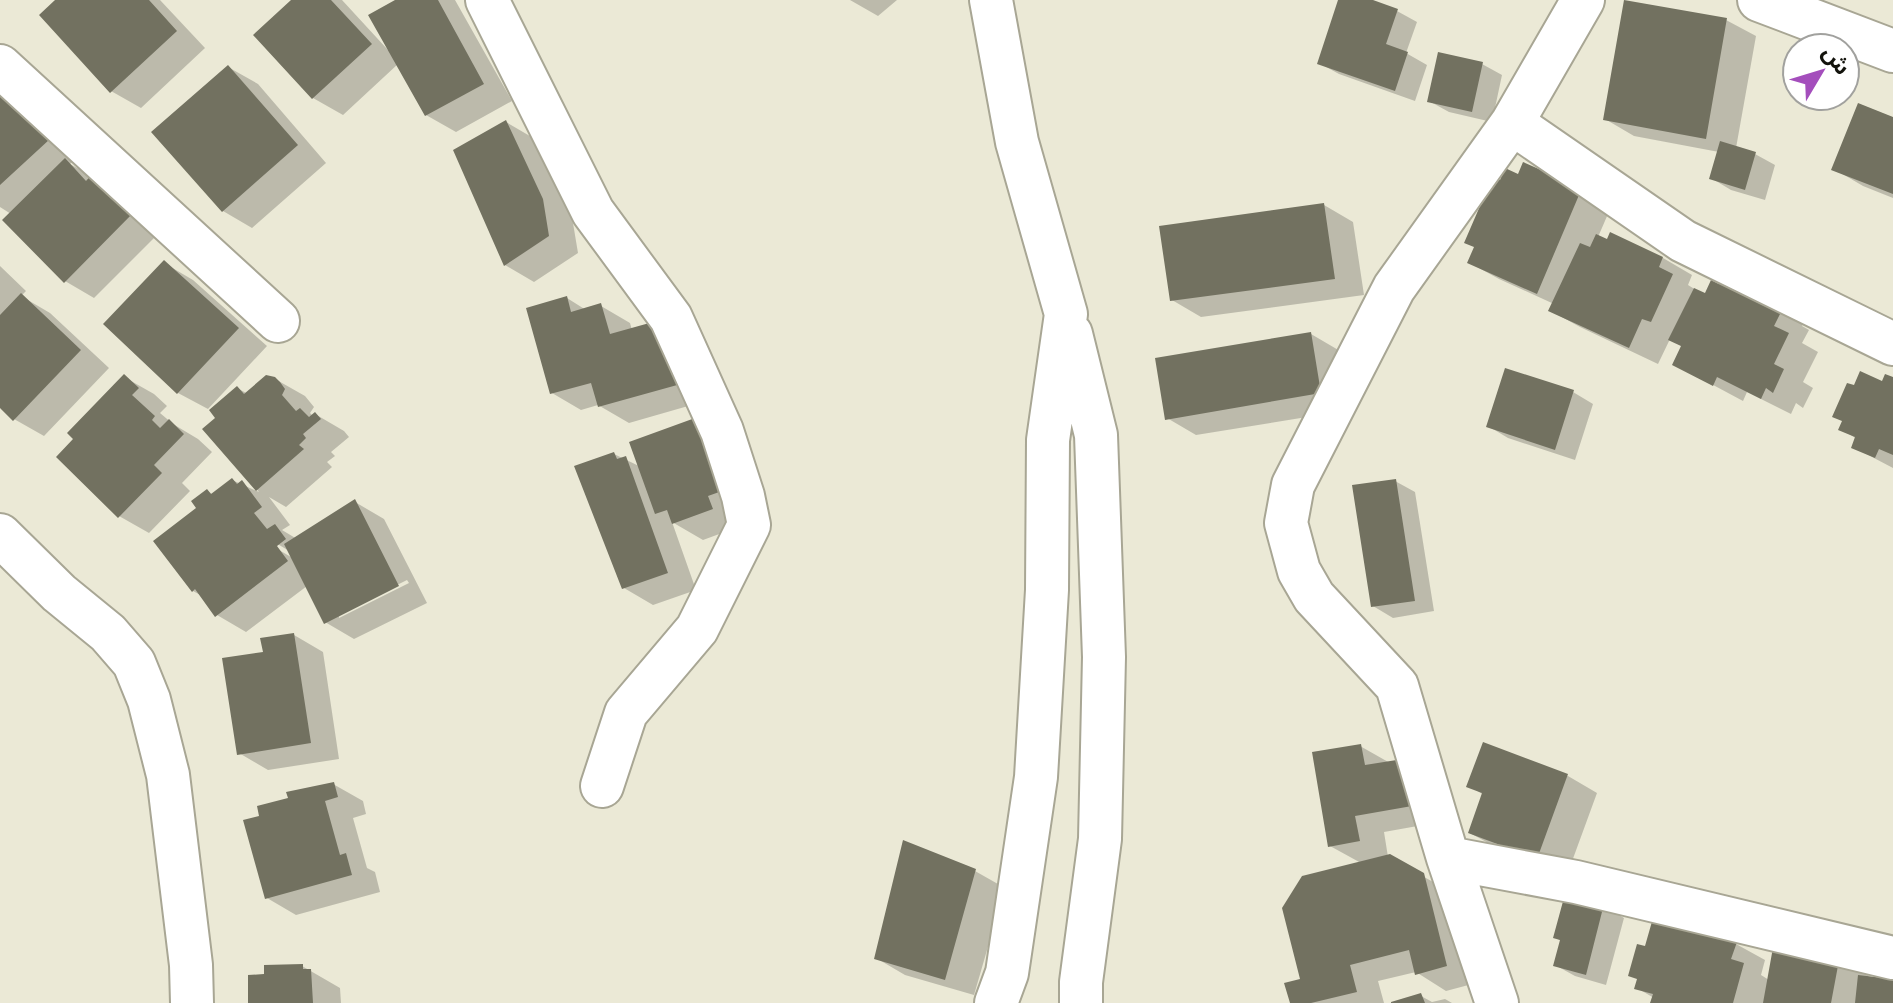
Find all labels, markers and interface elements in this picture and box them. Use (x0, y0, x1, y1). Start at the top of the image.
north arrow (1781, 32, 1861, 112)
text: ش (1809, 34, 1863, 86)

